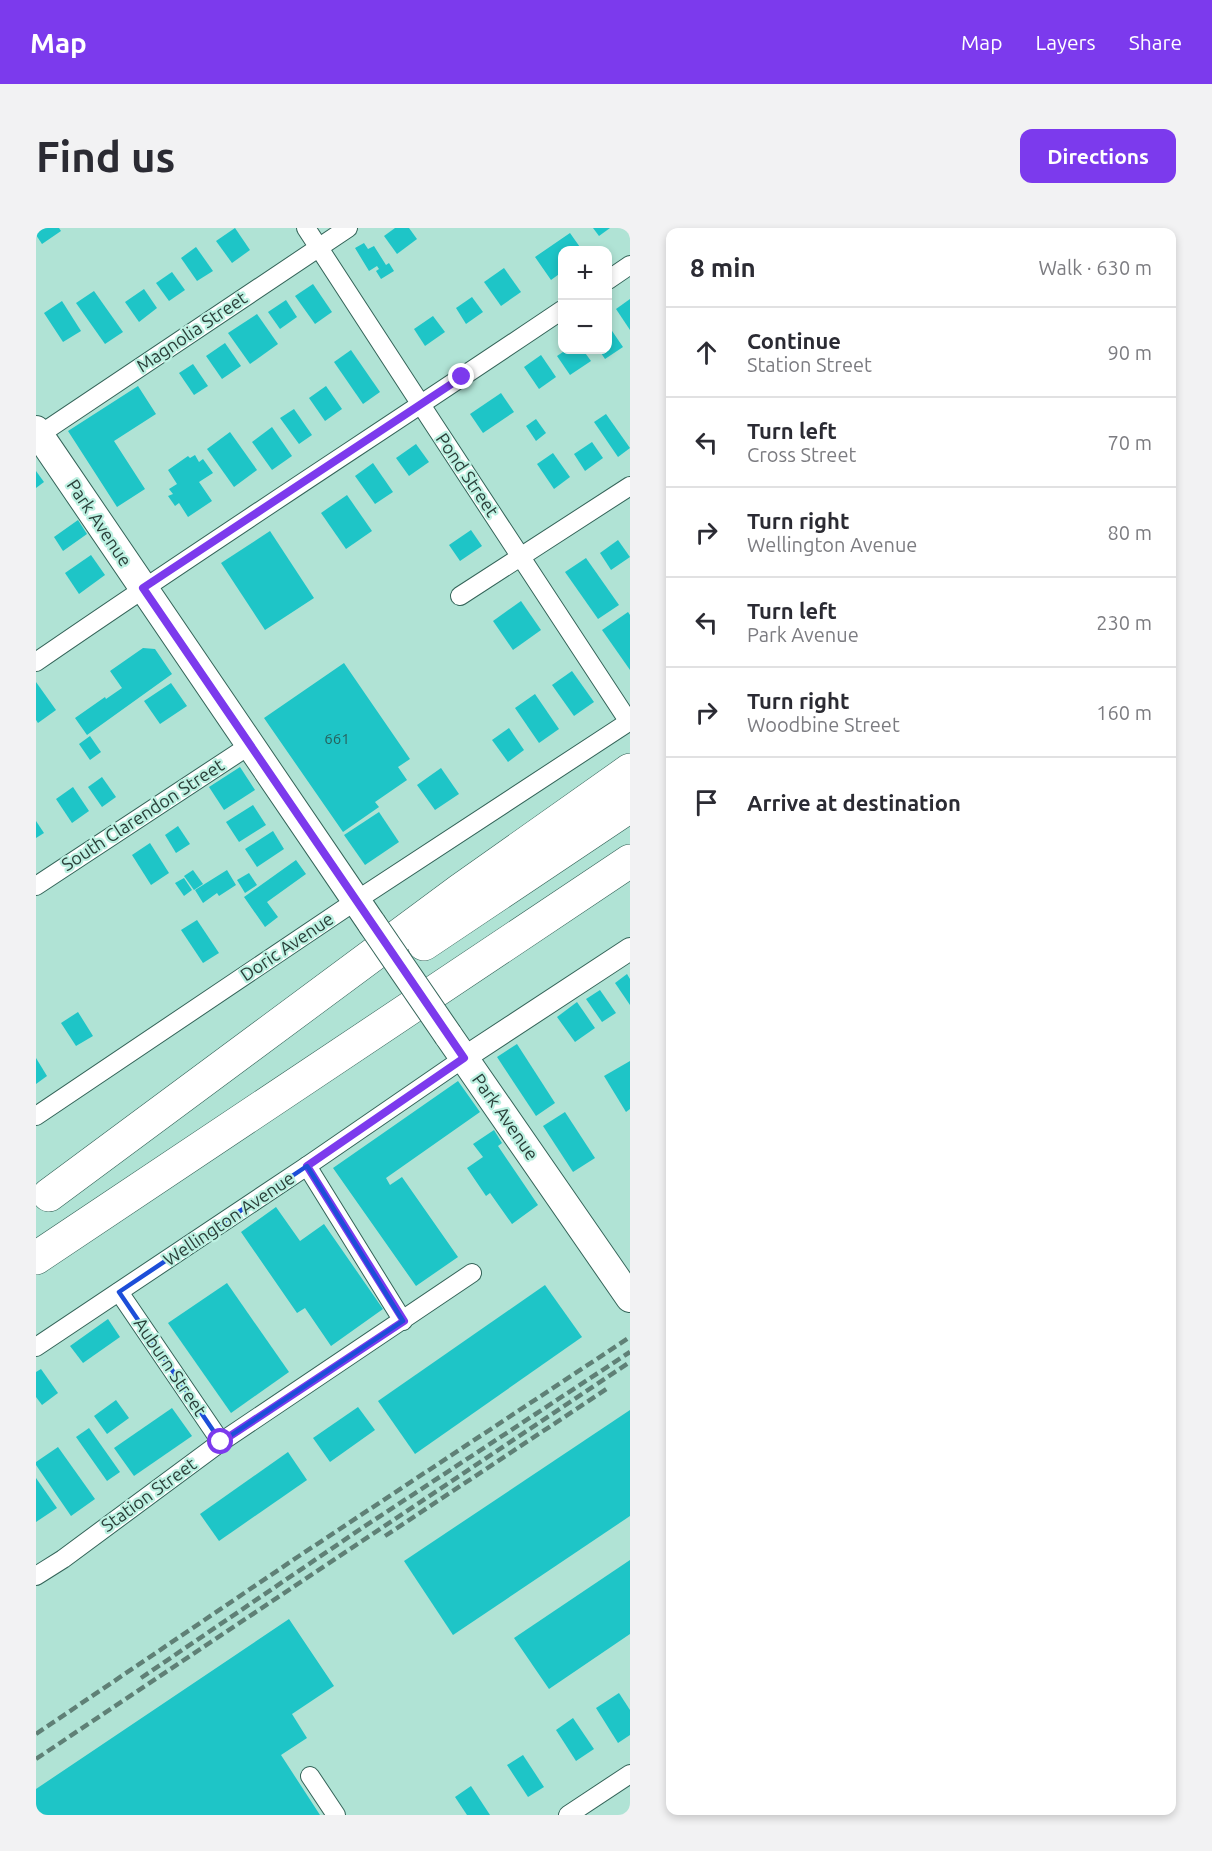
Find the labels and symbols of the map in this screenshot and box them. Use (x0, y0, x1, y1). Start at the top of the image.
street label: Magnolia Street (132, 287, 250, 375)
route end (448, 363, 474, 389)
street label: Pond Street (433, 429, 503, 520)
street label: Park Avenue (63, 475, 136, 570)
house number: 661 (324, 730, 350, 747)
street label: South Clarendon Street (58, 754, 227, 874)
street label: Doric Avenue (236, 908, 337, 985)
street label: Park Avenue (469, 1070, 543, 1163)
street label: Wellington Avenue (159, 1167, 298, 1269)
street label: Auburn Street (131, 1313, 211, 1419)
route start (207, 1428, 233, 1454)
street label: Station Street (97, 1453, 200, 1535)

